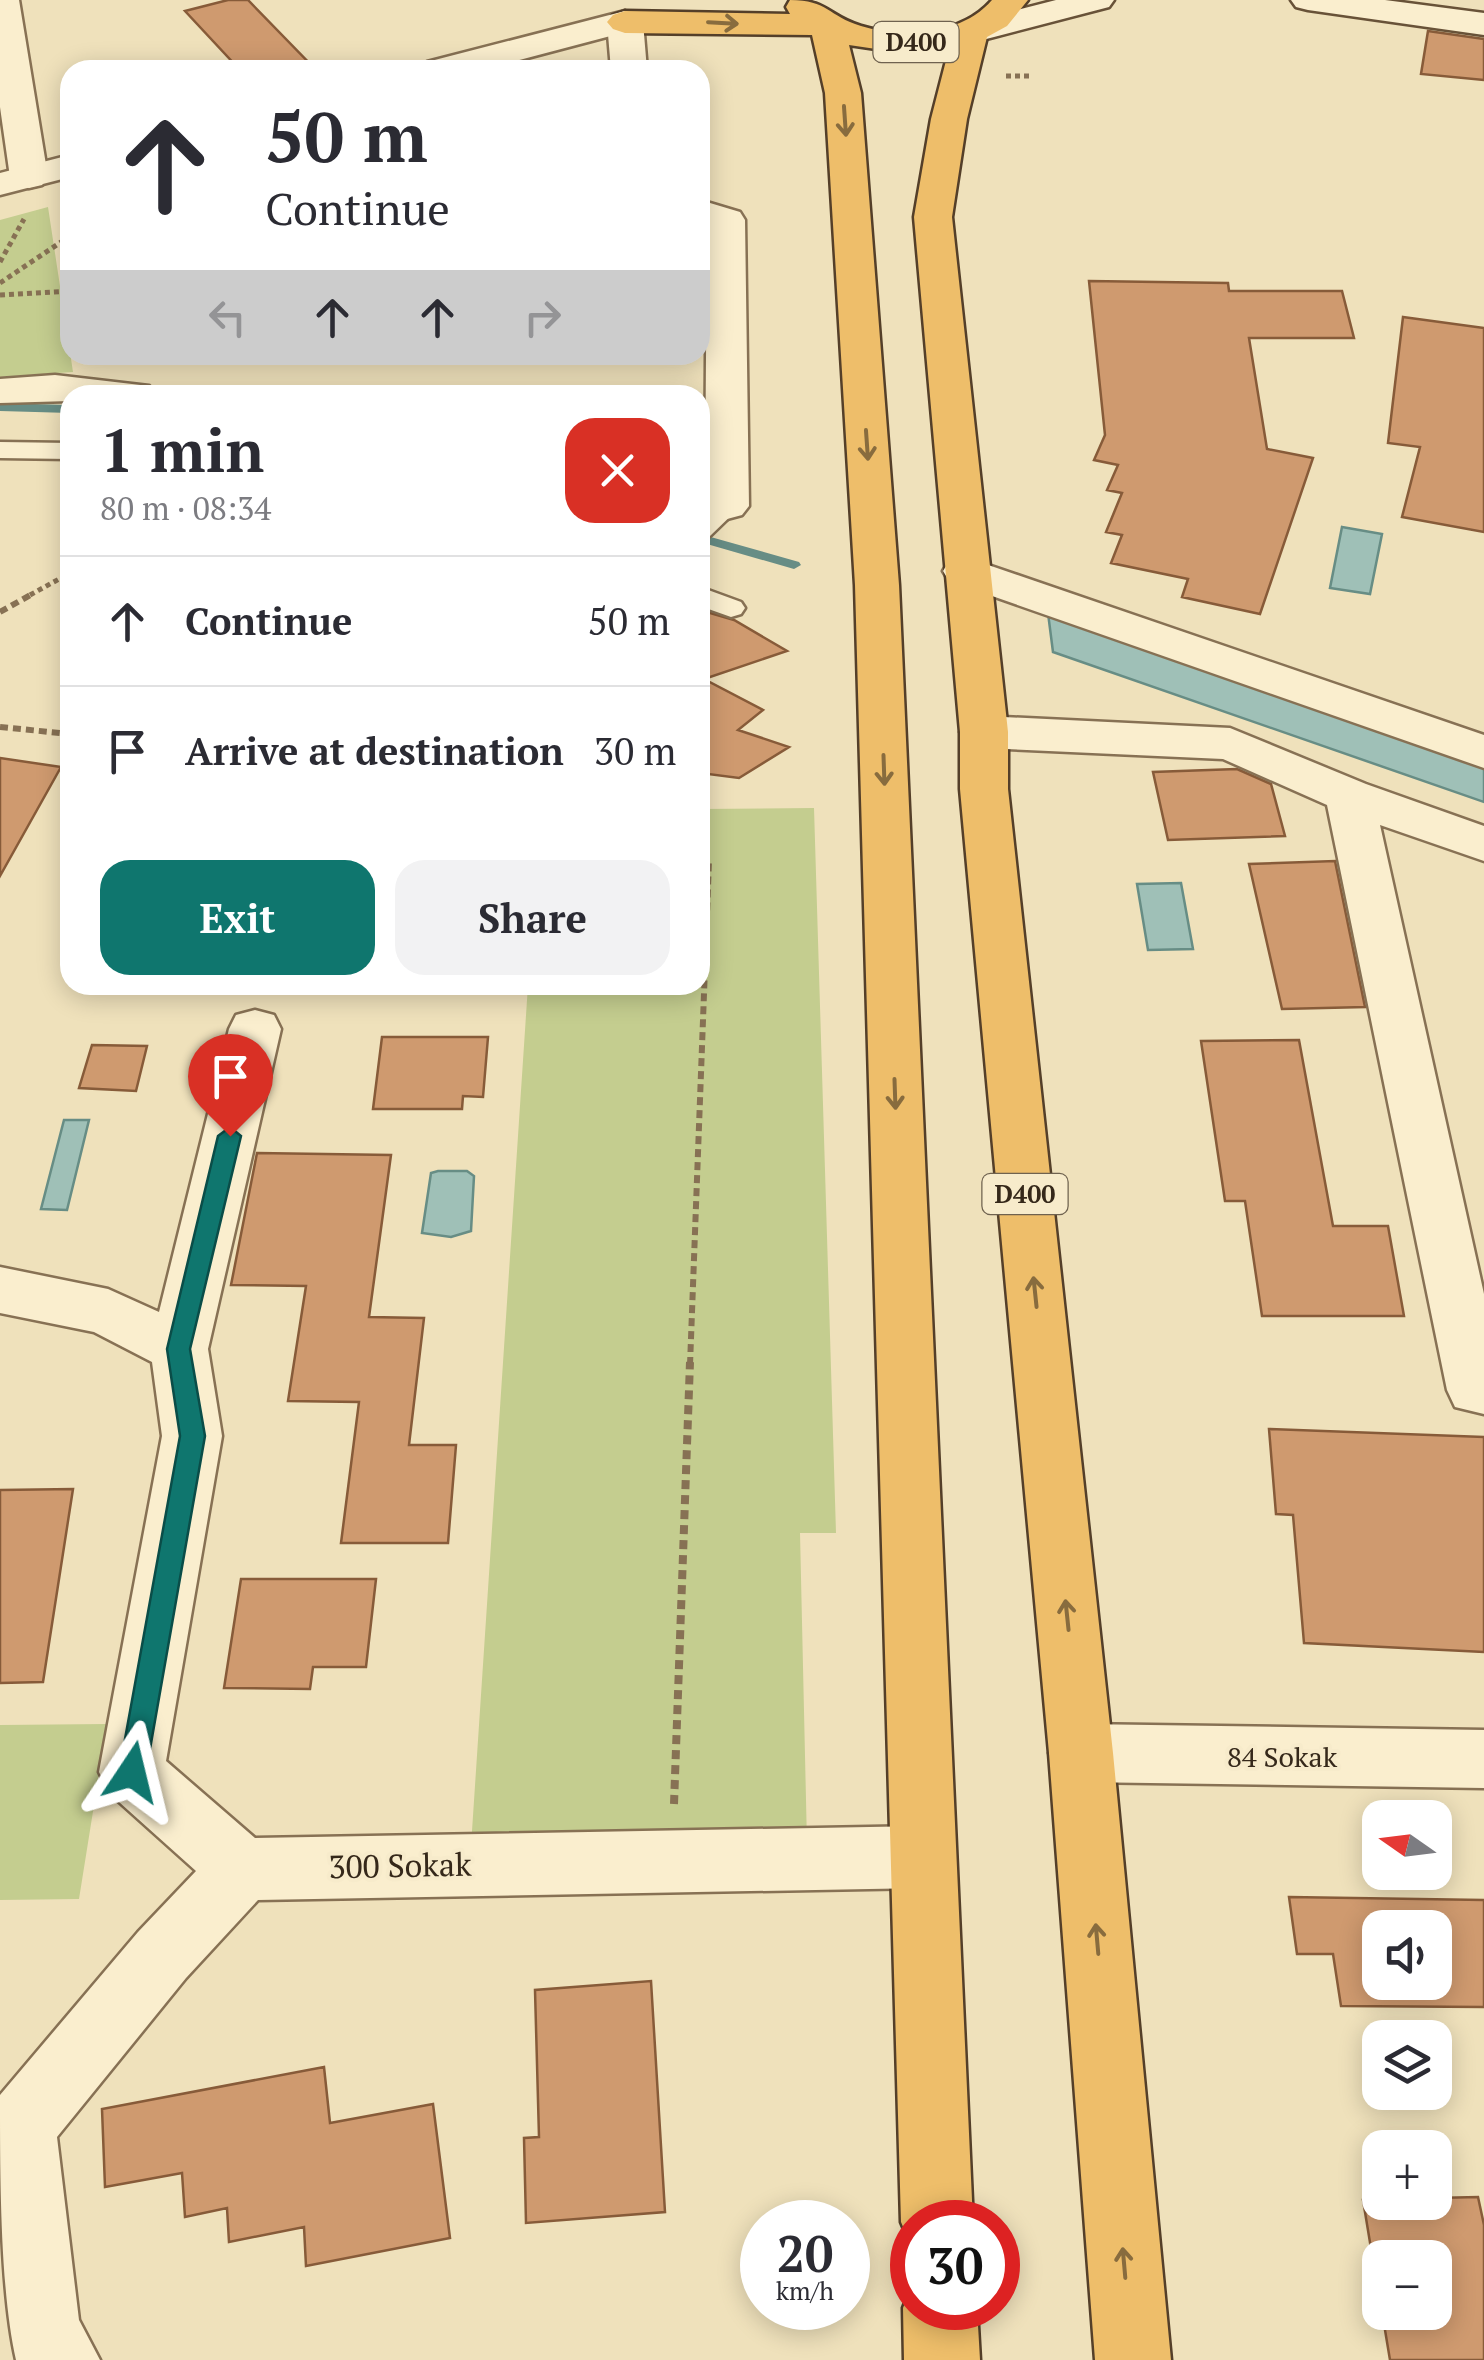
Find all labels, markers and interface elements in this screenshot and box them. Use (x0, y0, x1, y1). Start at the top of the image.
one-way arrow (706, 14, 738, 33)
road number: D400 (874, 22, 958, 62)
text: 50 m (265, 89, 428, 182)
icon: ahead (100, 100, 230, 230)
one-way arrow (836, 104, 855, 136)
text: Continue (265, 178, 450, 238)
icon: left (200, 290, 255, 345)
icon: ahead (305, 290, 360, 345)
icon: ahead (410, 290, 465, 345)
icon: right (515, 290, 570, 345)
text: 1 min (100, 410, 264, 489)
button: close (565, 418, 670, 523)
one-way arrow (858, 428, 877, 461)
text: 80 m · 08:34 (100, 487, 271, 529)
icon: ahead (100, 594, 155, 649)
text: Continue (185, 596, 352, 646)
text: 50 m (587, 596, 670, 646)
icon: arrive (100, 724, 155, 779)
text: Arrive at destination (185, 726, 564, 776)
text: 30 m (594, 726, 676, 776)
one-way arrow (874, 753, 893, 785)
button: Exit (100, 860, 375, 975)
button: Share (395, 860, 670, 975)
pin (188, 1034, 273, 1137)
icon: arrive (203, 1049, 258, 1104)
one-way arrow (886, 1078, 905, 1110)
road number: D400 (982, 1174, 1068, 1214)
one-way arrow (1025, 1276, 1044, 1309)
one-way arrow (1057, 1600, 1076, 1632)
position arrow (80, 1720, 184, 1824)
street label: 84 Sokak (1227, 1738, 1338, 1775)
north arrow (1362, 1800, 1452, 1890)
map controls (1362, 1800, 1452, 2330)
street label: 300 Sokak (328, 1843, 472, 1887)
button: sound (1362, 1910, 1452, 2000)
one-way arrow (1087, 1923, 1106, 1956)
button: layers (1362, 2020, 1452, 2110)
button: + (1362, 2130, 1452, 2220)
speed limit sign: 30 (890, 2200, 1020, 2330)
text: 20 (777, 2220, 833, 2286)
button: − (1362, 2240, 1452, 2330)
one-way arrow (1115, 2247, 1134, 2279)
text: km/h (776, 2274, 834, 2307)

